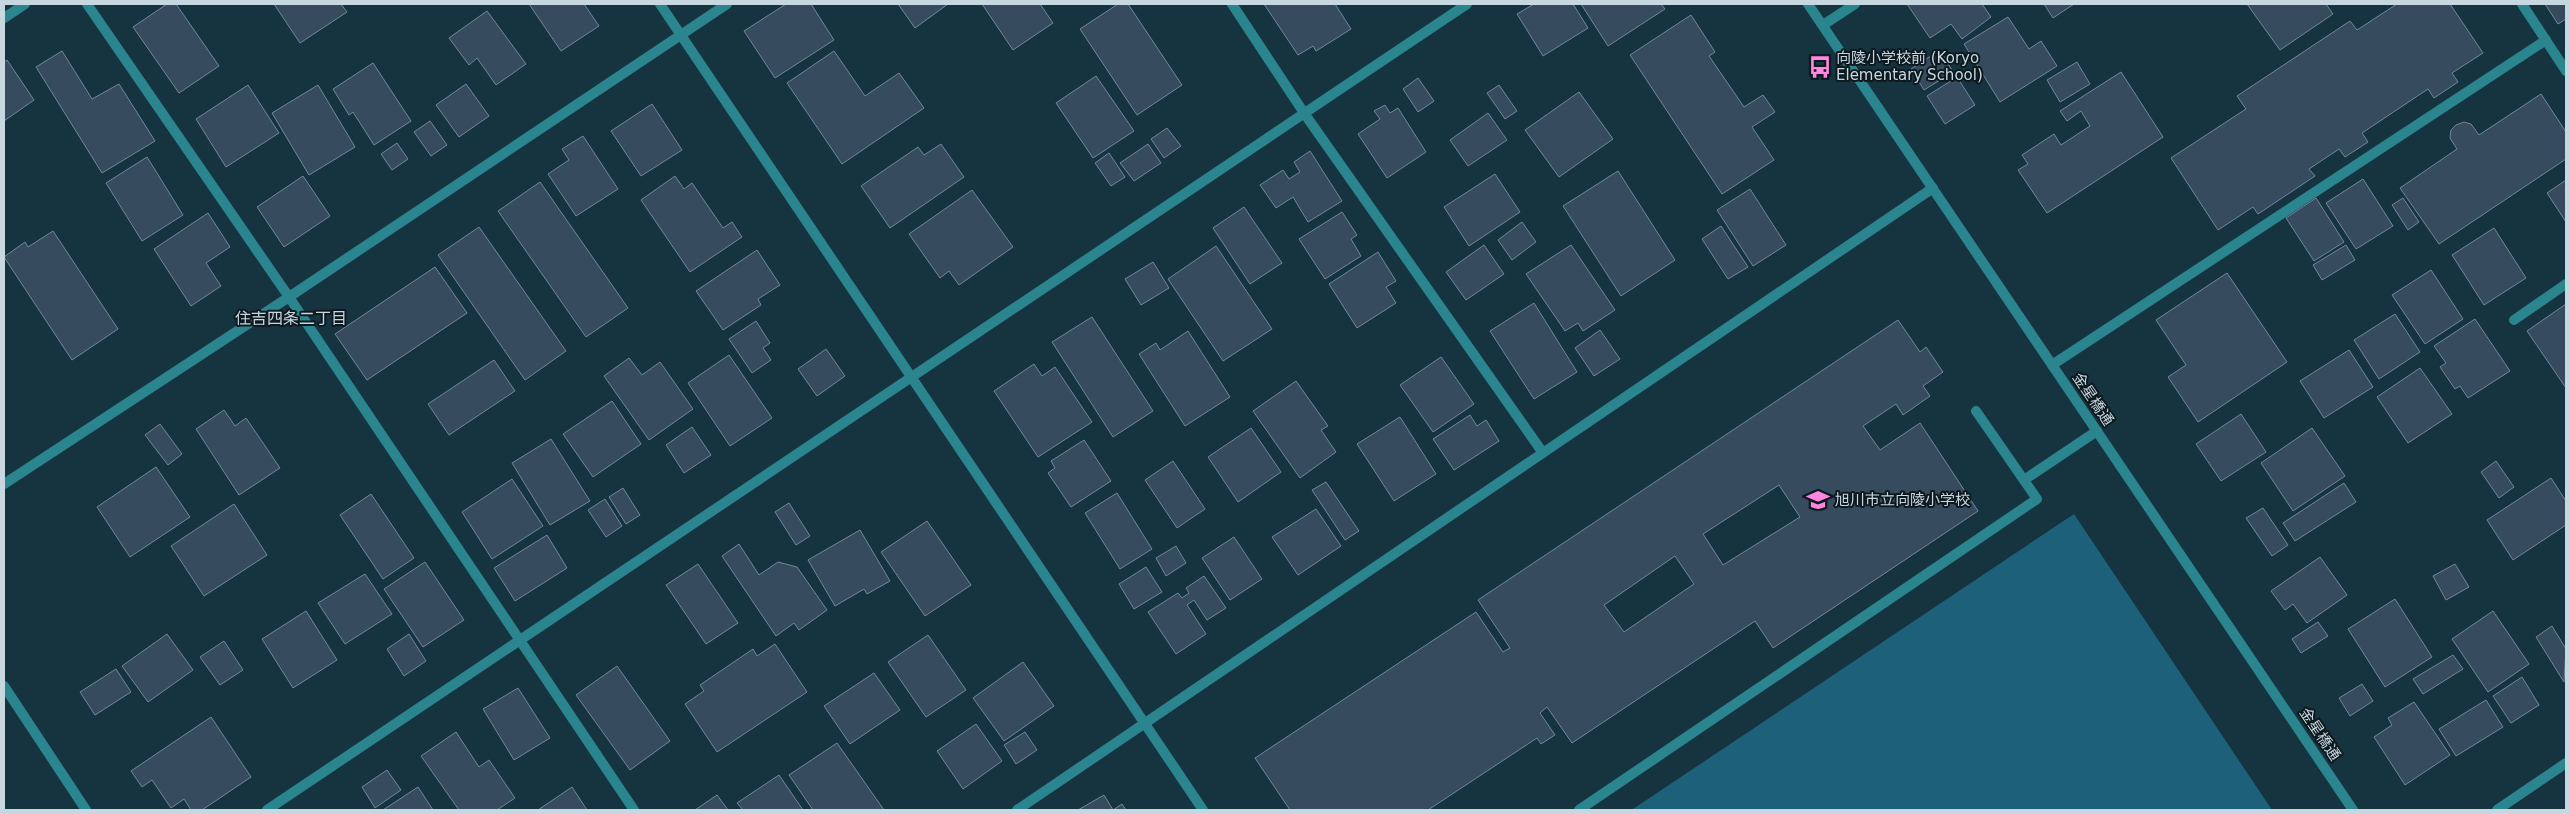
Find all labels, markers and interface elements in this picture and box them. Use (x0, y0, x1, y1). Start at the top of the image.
place label: 向陵小学校前 (Koryo Elementary School) (1836, 49, 1983, 84)
bus stop icon: 向陵小学校前 (Koryo Elementary School) (1807, 54, 1833, 80)
district label: 住吉四条二丁目 (235, 309, 347, 328)
street label: 金星橋通 (2069, 369, 2117, 429)
school or university icon: 旭川市立向陵小学校 (1805, 487, 1831, 513)
place label: 旭川市立向陵小学校 (1835, 491, 1970, 509)
street label: 金星橋通 (2296, 704, 2344, 764)

